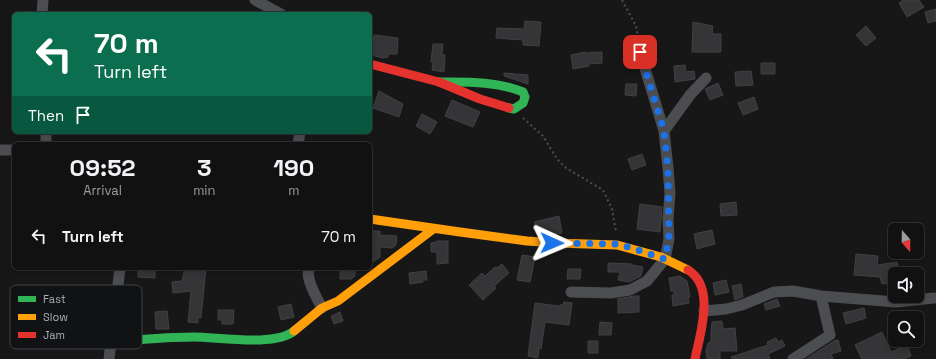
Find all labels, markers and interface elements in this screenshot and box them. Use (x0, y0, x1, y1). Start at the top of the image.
text: 70 m (94, 25, 159, 61)
icon: left (28, 28, 80, 80)
pin (623, 35, 657, 69)
icon: arrive (629, 41, 651, 63)
text: Turn left (94, 60, 167, 83)
icon: arrive (72, 104, 94, 126)
text: Then (28, 106, 64, 125)
text: 09:52 (70, 152, 136, 183)
text: 3 (197, 152, 212, 183)
text: 190 (273, 152, 314, 183)
text: Arrival (83, 182, 122, 199)
text: min (193, 182, 216, 199)
text: m (288, 182, 299, 199)
position arrow (531, 222, 573, 264)
north arrow (888, 223, 924, 259)
map controls (888, 223, 924, 347)
icon: left (28, 225, 50, 247)
text: Turn left (62, 227, 124, 246)
text: 70 m (321, 227, 356, 246)
button: sound (888, 267, 924, 303)
legend (10, 285, 142, 349)
text: Fast (43, 292, 66, 306)
text: Slow (43, 310, 68, 324)
button: search (888, 311, 924, 347)
text: Jam (43, 328, 65, 342)

